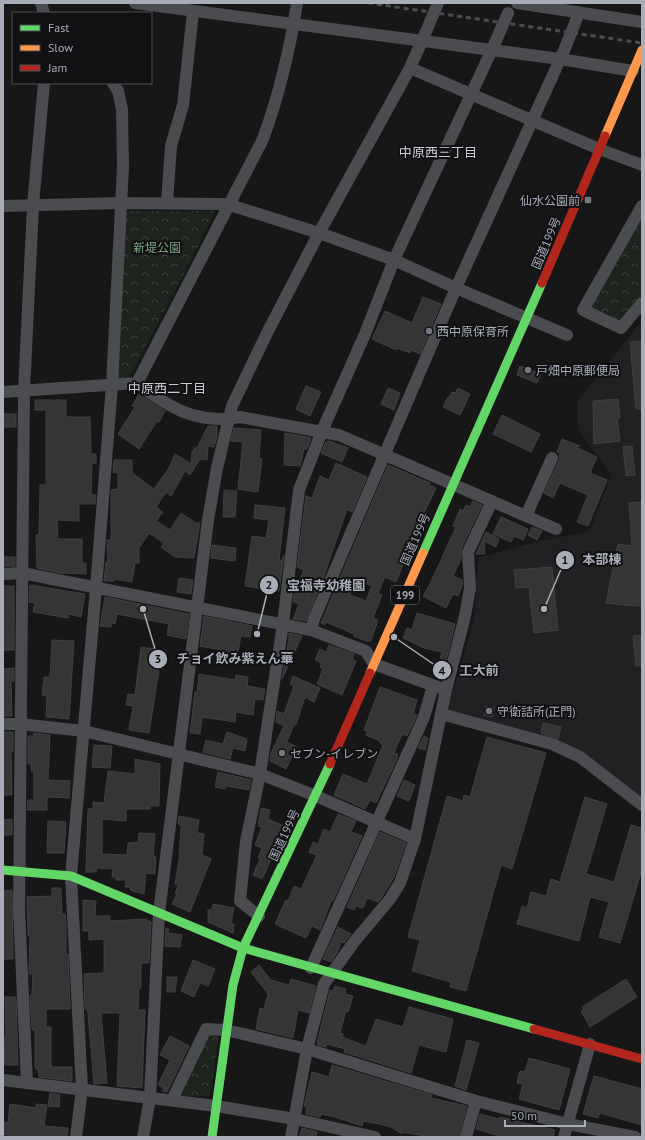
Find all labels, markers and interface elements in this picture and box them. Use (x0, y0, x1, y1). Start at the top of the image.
legend (12, 12, 152, 84)
text: Fast (48, 20, 69, 35)
text: Slow (48, 40, 73, 55)
text: Jam (47, 60, 67, 75)
district label: 中原西三丁目 (399, 144, 477, 161)
place label: 仙水公園前 (520, 193, 580, 208)
marker: 仙水公園前 (583, 195, 593, 205)
street label: 国道199号 (528, 214, 564, 272)
park label: 新堤公園 (133, 240, 181, 255)
place label: 西中原保育所 (437, 324, 509, 339)
marker: 西中原保育所 (424, 326, 434, 336)
place label: 戸畑中原郵便局 (536, 363, 620, 378)
marker: 戸畑中原郵便局 (523, 365, 533, 375)
district label: 中原西二丁目 (128, 380, 206, 397)
street label: 国道199号 (397, 511, 433, 567)
callout: 本部棟 (555, 547, 630, 572)
text: 本部棟 (582, 551, 622, 568)
text: 1 (562, 552, 568, 567)
callout: 宝福寺幼稚園 (259, 573, 373, 598)
text: 2 (266, 577, 272, 592)
text: 宝福寺幼稚園 (287, 577, 365, 594)
road number: 199 (391, 586, 419, 604)
callout: チョイ飲み紫えん華 (148, 646, 301, 671)
text: チョイ飲み紫えん華 (176, 650, 294, 667)
text: 3 (155, 651, 161, 666)
callout: 工大前 (432, 658, 507, 683)
text: 工大前 (459, 662, 499, 679)
text: 4 (439, 663, 446, 678)
place label: 守衛詰所(正門) (497, 704, 576, 719)
marker: 守衛詰所(正門) (484, 706, 494, 716)
place label: セブン-イレブン (290, 746, 378, 761)
marker: セブン-イレブン (277, 748, 287, 758)
street label: 国道199号 (265, 807, 303, 863)
scale bar (505, 1102, 585, 1128)
text: 50 m (511, 1108, 537, 1123)

